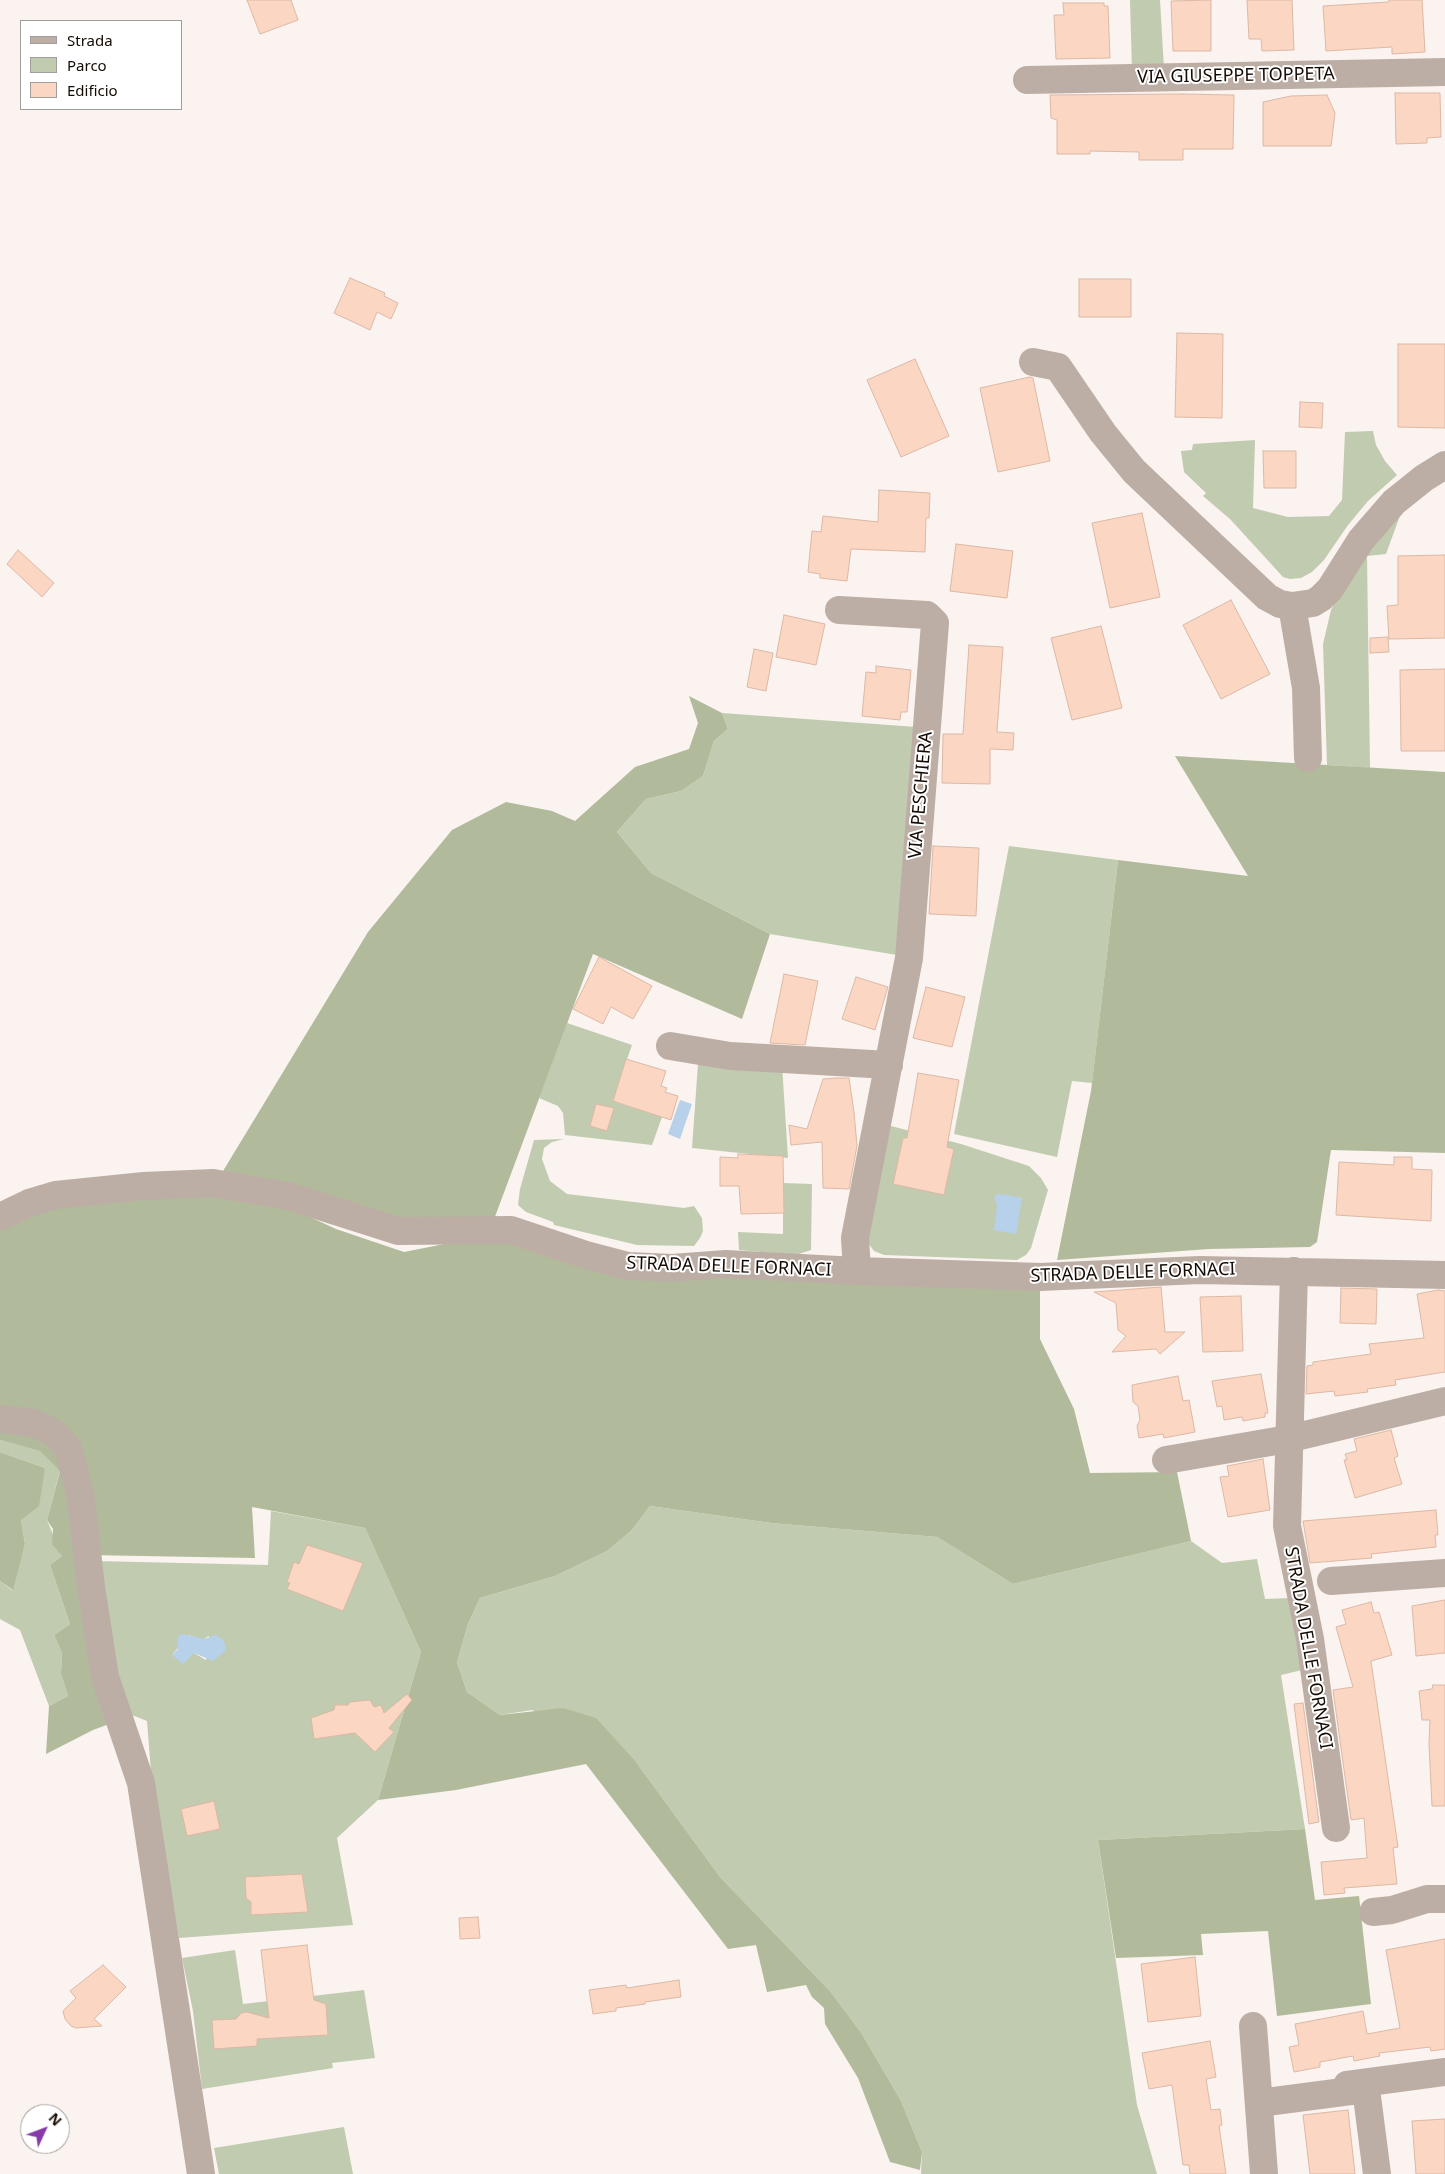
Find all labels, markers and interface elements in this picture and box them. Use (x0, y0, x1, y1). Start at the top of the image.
legend (20, 20, 182, 110)
text: Strada (67, 30, 113, 50)
text: Parco (67, 55, 107, 75)
street label: VIA GIUSEPPE TOPPETA (1137, 63, 1335, 89)
text: Edificio (67, 80, 118, 100)
street label: VIA PESCHIERA (905, 731, 937, 859)
street label: STRADA DELLE FORNACI (626, 1253, 832, 1281)
street label: STRADA DELLE FORNACI (1030, 1259, 1236, 1287)
street label: STRADA DELLE FORNACI (1280, 1545, 1336, 1751)
north arrow (20, 2104, 70, 2154)
text: N (45, 2108, 66, 2130)

